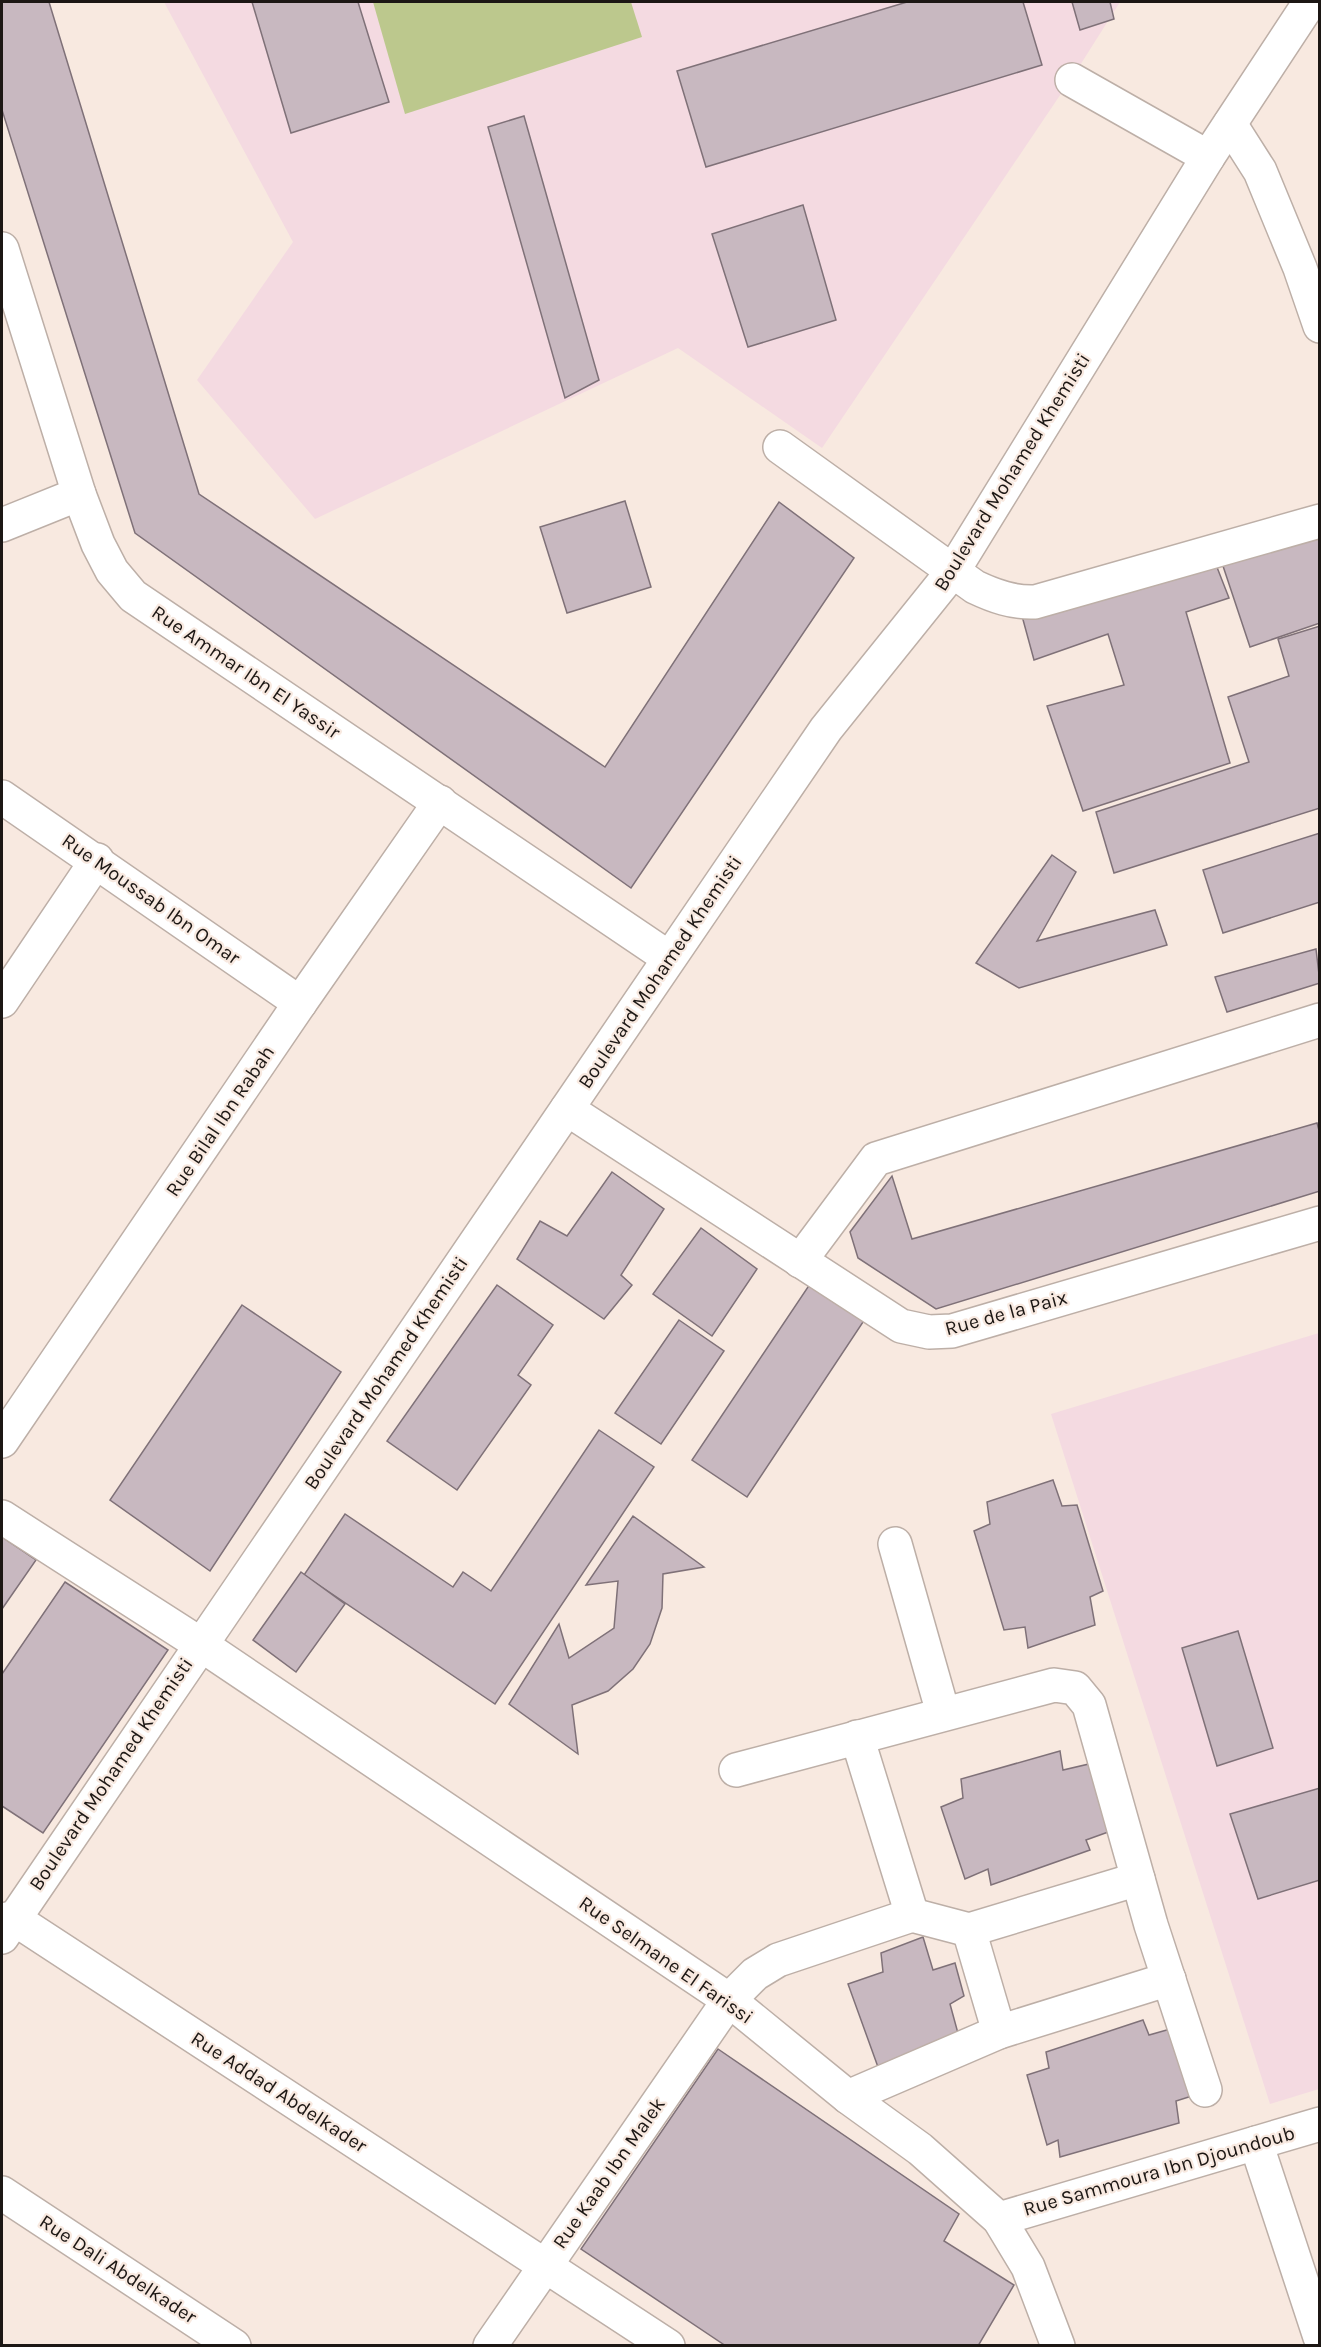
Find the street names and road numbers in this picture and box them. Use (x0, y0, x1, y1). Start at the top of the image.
street label: Boulevard Mohamed Khemisti (929, 349, 1095, 595)
street label: Rue Ammar Ibn El Yassir (147, 600, 345, 744)
street label: Rue Moussab Ibn Omar (58, 829, 245, 970)
street label: Boulevard Mohamed Khemisti (573, 851, 747, 1093)
street label: Rue Bilal Ibn Rabah (161, 1041, 279, 1201)
street label: Boulevard Mohamed Khemisti (299, 1252, 473, 1494)
street label: Rue de la Paix (942, 1286, 1070, 1340)
street label: Boulevard Mohamed Khemisti (24, 1653, 198, 1895)
street label: Rue Selmane El Farissi (575, 1891, 757, 2029)
street label: Rue Addad Abdelkader (187, 2027, 372, 2158)
street label: Rue Kaab Ibn Malek (548, 2093, 670, 2253)
street label: Rue Sammoura Ibn Djoundoub (1021, 2121, 1297, 2221)
street label: Rue Dali Abdelkader (35, 2210, 201, 2329)

